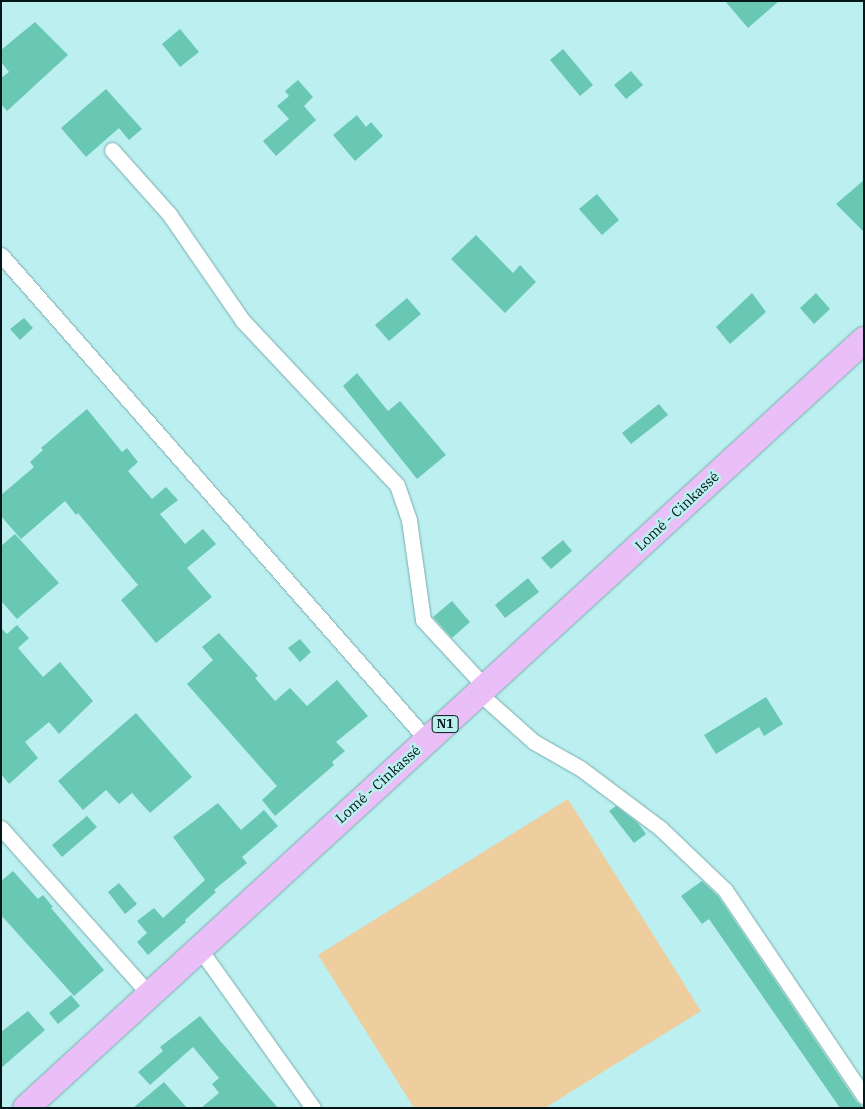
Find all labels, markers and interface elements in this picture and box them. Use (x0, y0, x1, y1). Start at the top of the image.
street label: Lomé - Cinkassé (632, 468, 722, 554)
road number: N1 (431, 714, 459, 734)
street label: Lomé - Cinkassé (332, 741, 424, 827)

